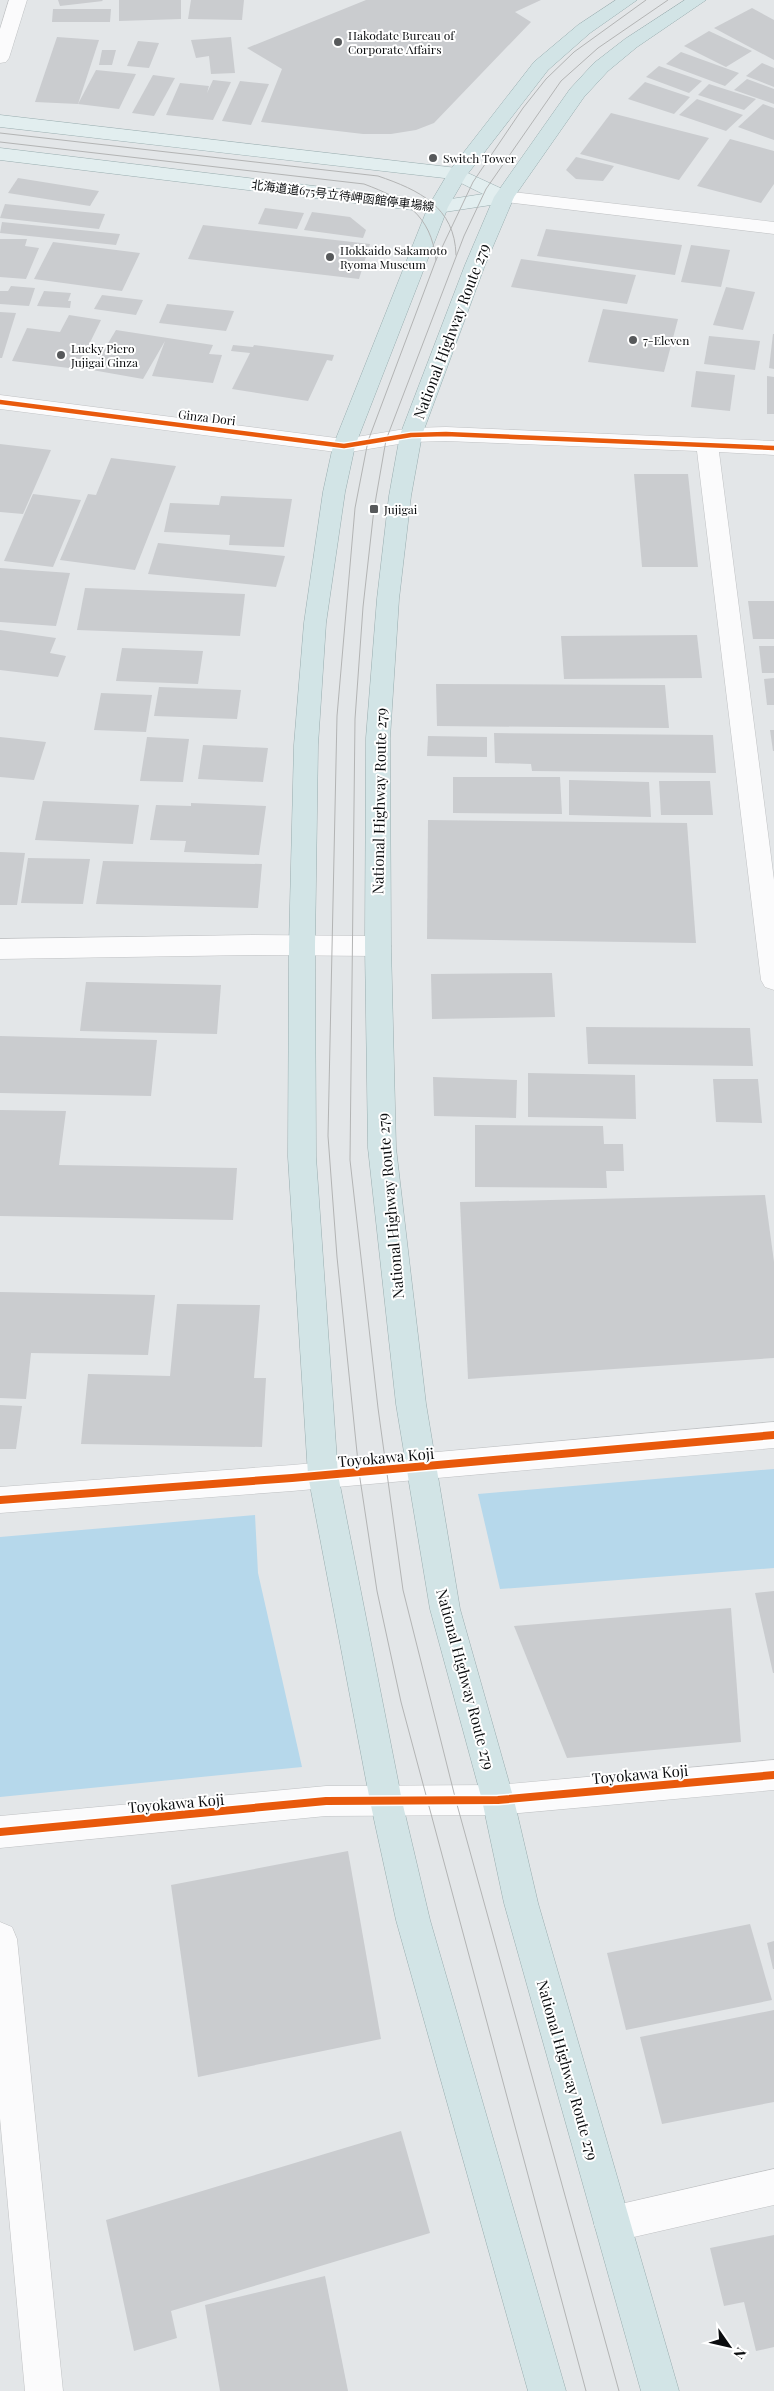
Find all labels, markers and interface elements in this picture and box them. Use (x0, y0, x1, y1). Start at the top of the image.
place label: Hakodate Bureau of Corporate Affairs (348, 27, 455, 57)
marker: Hakodate Bureau of Corporate Affairs (332, 36, 344, 48)
place label: Switch Tower (443, 150, 517, 166)
marker: Switch Tower (427, 152, 439, 164)
street label: 北海道道675号立待岬函館停車場線 (251, 176, 435, 214)
street label: National Highway Route 279 (408, 240, 494, 422)
place label: Hokkaido Sakamoto Ryoma Museum (340, 242, 447, 272)
marker: Hokkaido Sakamoto Ryoma Museum (324, 251, 336, 263)
place label: 7-Eleven (643, 332, 689, 348)
marker: 7-Eleven (627, 334, 639, 346)
place label: Lucky Piero Jujigai Ginza (70, 340, 138, 370)
marker: Lucky Piero Jujigai Ginza (55, 349, 67, 361)
street label: Ginza Dori (177, 406, 237, 429)
place label: Jujigai (383, 501, 418, 517)
marker: Jujigai (368, 503, 380, 515)
street label: National Highway Route 279 (367, 708, 391, 894)
street label: National Highway Route 279 (372, 1112, 408, 1300)
street label: Toyokawa Koji (337, 1443, 436, 1471)
street label: National Highway Route 279 (432, 1586, 500, 1772)
street label: Toyokawa Koji (591, 1760, 690, 1788)
street label: Toyokawa Koji (127, 1789, 226, 1817)
street label: National Highway Route 279 (533, 1978, 603, 2162)
north arrow (704, 2321, 754, 2371)
text: N (729, 2344, 751, 2363)

